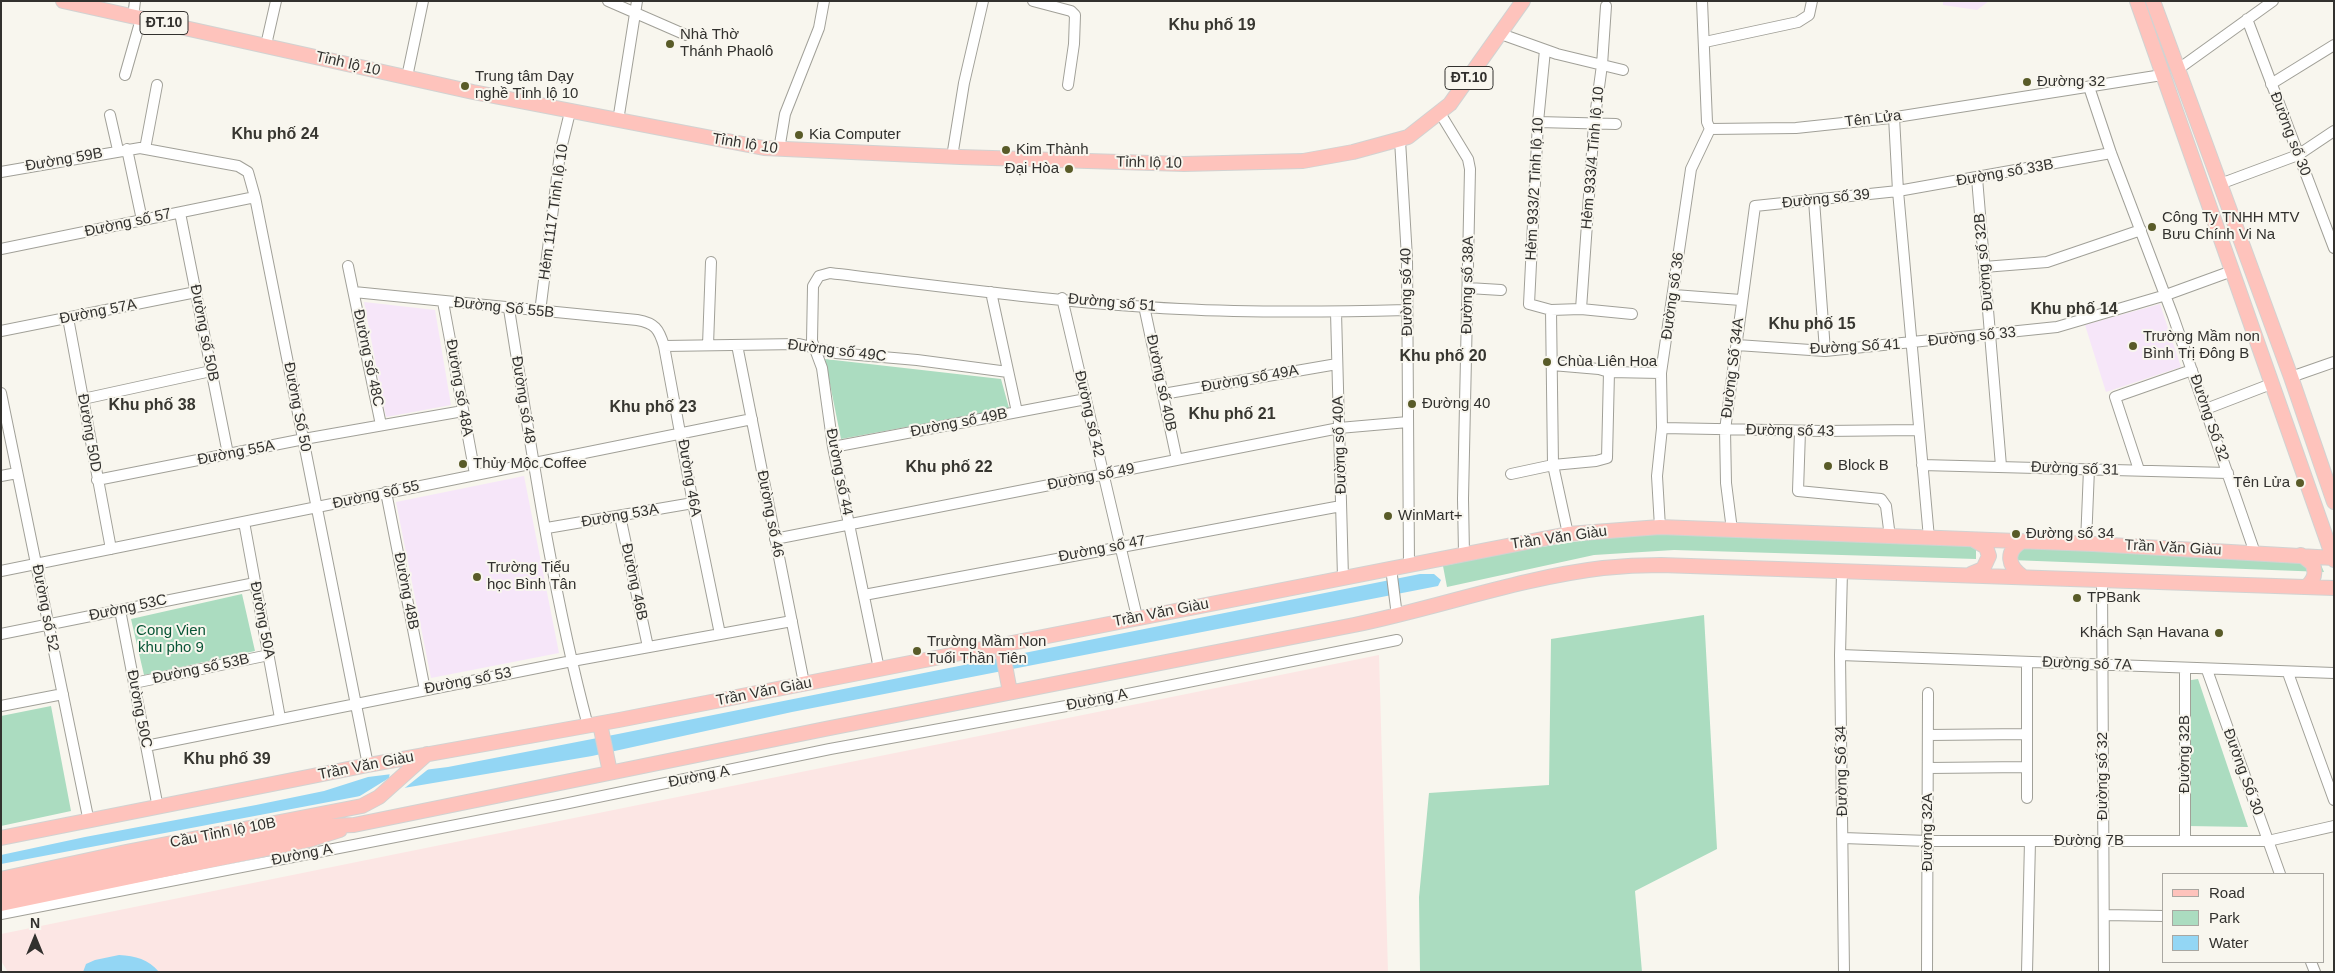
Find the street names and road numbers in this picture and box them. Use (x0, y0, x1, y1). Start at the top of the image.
road number: ĐT.10 (140, 12, 188, 34)
street label: Tỉnh lộ 10 (314, 48, 382, 80)
road number: ĐT.10 (1445, 66, 1493, 90)
street label: Hẻm 933/4 Tỉnh lộ 10 (1578, 86, 1608, 230)
street label: Đường số 30 (2266, 90, 2314, 178)
street label: Tên Lửa (1844, 107, 1902, 131)
street label: Hẻm 933/2 Tỉnh lộ 10 (1522, 117, 1548, 261)
street label: Tỉnh lộ 10 (711, 130, 779, 158)
street label: Hẻm 1117 Tỉnh lộ 10 (536, 143, 572, 281)
street label: Đường 59B (24, 144, 104, 176)
street label: Tỉnh lộ 10 (1116, 153, 1182, 173)
street label: Đường số 33B (1955, 156, 2055, 190)
street label: Đường số 39 (1781, 185, 1871, 213)
street label: Đường số 57 (83, 205, 173, 241)
street label: Đường số 32B (1971, 212, 1997, 312)
street label: Đường số 38A (1458, 236, 1478, 334)
street label: Đường số 40 (1397, 248, 1417, 336)
street label: Đường số 36 (1658, 251, 1688, 341)
street label: Đường số 50B (186, 283, 222, 383)
street label: Đường số 51 (1067, 290, 1157, 316)
street label: Đường Số 55B (453, 294, 555, 322)
street label: Đường 57A (58, 296, 138, 328)
street label: Đường số 48C (349, 308, 387, 408)
street label: Đường Số 34A (1718, 317, 1748, 419)
street label: Đường số 33 (1927, 323, 2017, 351)
street label: Đường số 40B (1142, 333, 1180, 433)
street label: Đường số 49C (787, 336, 887, 366)
street label: Đường Số 41 (1809, 336, 1901, 358)
street label: Đường số 48A (442, 338, 476, 438)
street label: Đường số 48 (507, 355, 539, 445)
street label: Đường Số 50 (280, 361, 314, 453)
street label: Đường số 49A (1200, 362, 1300, 396)
street label: Đường số 42 (1070, 369, 1108, 459)
street label: Đường Số 32 (2186, 372, 2232, 464)
street label: Đường 50D (73, 392, 105, 474)
street label: Đường số 40A (1329, 396, 1351, 494)
street label: Đường số 49B (909, 405, 1009, 441)
street label: Đường số 43 (1746, 421, 1834, 441)
street label: Đường số 44 (822, 427, 856, 517)
street label: Đường 55A (196, 437, 276, 469)
street label: Đường 46A (673, 438, 705, 518)
street label: Đường số 31 (2031, 458, 2119, 480)
street label: Đường số 49 (1046, 460, 1136, 494)
street label: Đường số 46 (753, 469, 787, 559)
street label: Đường số 55 (331, 477, 421, 513)
street label: Đường 53A (580, 500, 660, 532)
street label: Trần Văn Giàu (1510, 522, 1608, 554)
street label: Đường số 47 (1057, 532, 1147, 566)
street label: Trần Văn Giàu (2124, 536, 2222, 560)
street label: Đường 46B (617, 542, 651, 622)
street label: Đường 48B (390, 551, 422, 631)
street label: Đường số 52 (28, 563, 62, 653)
street label: Đường 50A (246, 580, 278, 660)
street label: Đường 53C (87, 591, 169, 625)
street label: Trần Văn Giàu (1112, 595, 1210, 631)
street label: Đường số 53B (151, 650, 251, 688)
street label: Đường số 7A (2042, 653, 2132, 675)
street label: Đường số 53 (423, 664, 513, 698)
street label: Đường 50C (123, 668, 155, 750)
street label: Trần Văn Giàu (715, 674, 813, 710)
street label: Đường A (1065, 685, 1129, 715)
street label: Đường 32B (2176, 715, 2194, 793)
street label: Đường Số 34 (1832, 725, 1852, 817)
street label: Đường Số 30 (2219, 726, 2267, 818)
street label: Đường số 32 (2094, 732, 2112, 820)
street label: Trần Văn Giàu (317, 748, 415, 784)
street label: Đường A (667, 762, 731, 792)
street label: Đường 32A (1919, 793, 1937, 871)
street label: Cầu Tỉnh lộ 10B (168, 814, 278, 852)
street label: Đường 7B (2054, 832, 2124, 850)
street label: Đường A (270, 840, 334, 870)

